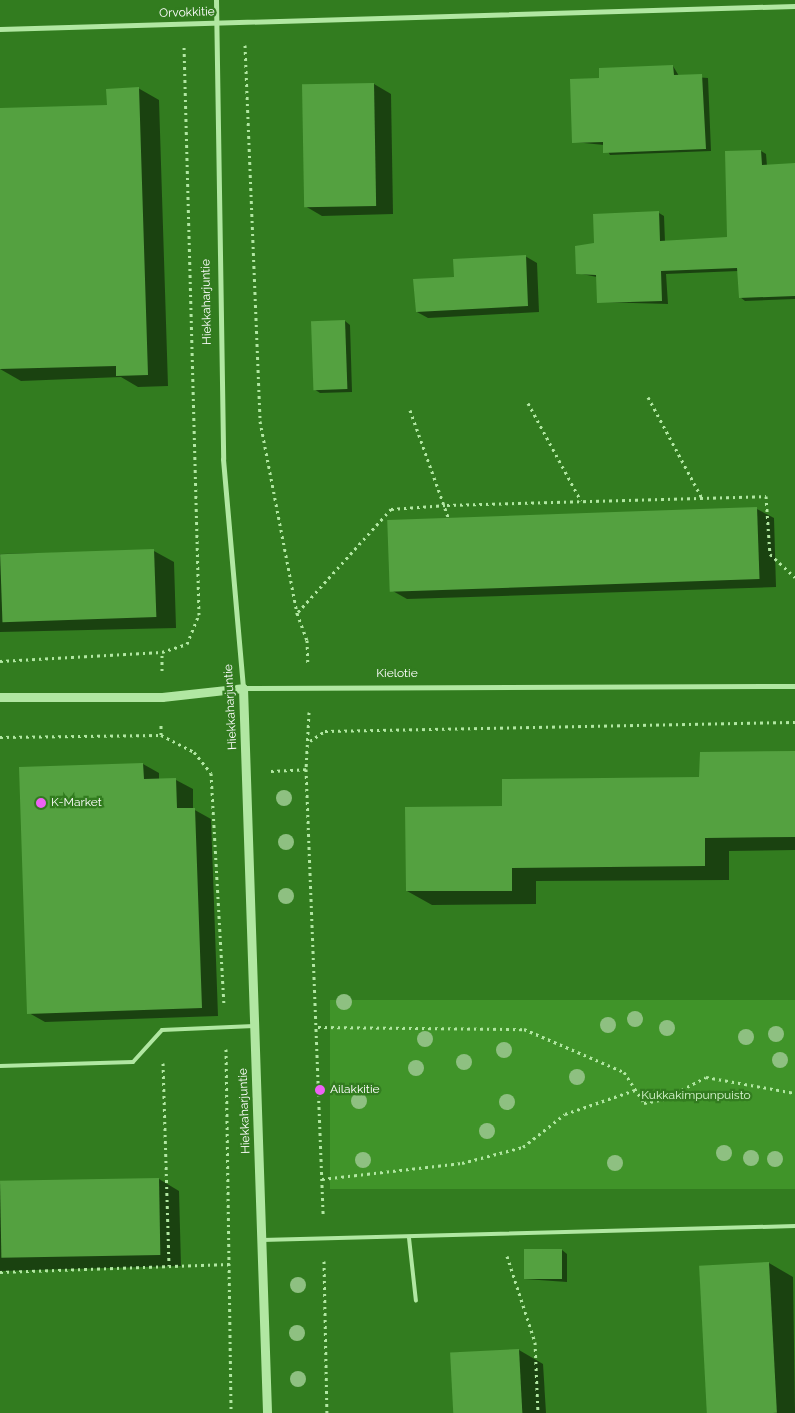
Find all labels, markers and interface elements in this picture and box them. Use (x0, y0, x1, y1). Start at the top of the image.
street label: Orvokkitie (159, 5, 215, 21)
street label: Hiekkaharjuntie (199, 259, 215, 345)
street label: Hiekkaharjuntie (222, 664, 240, 750)
street label: Kielotie (376, 667, 418, 681)
place label: K-Market (51, 796, 102, 810)
marker: K-Market (35, 797, 47, 809)
street label: Hiekkaharjuntie (236, 1068, 254, 1154)
place label: Ailakkitie (330, 1083, 380, 1097)
marker: Ailakkitie (314, 1084, 326, 1096)
park label: Kukkakimpunpuisto (641, 1089, 751, 1103)

